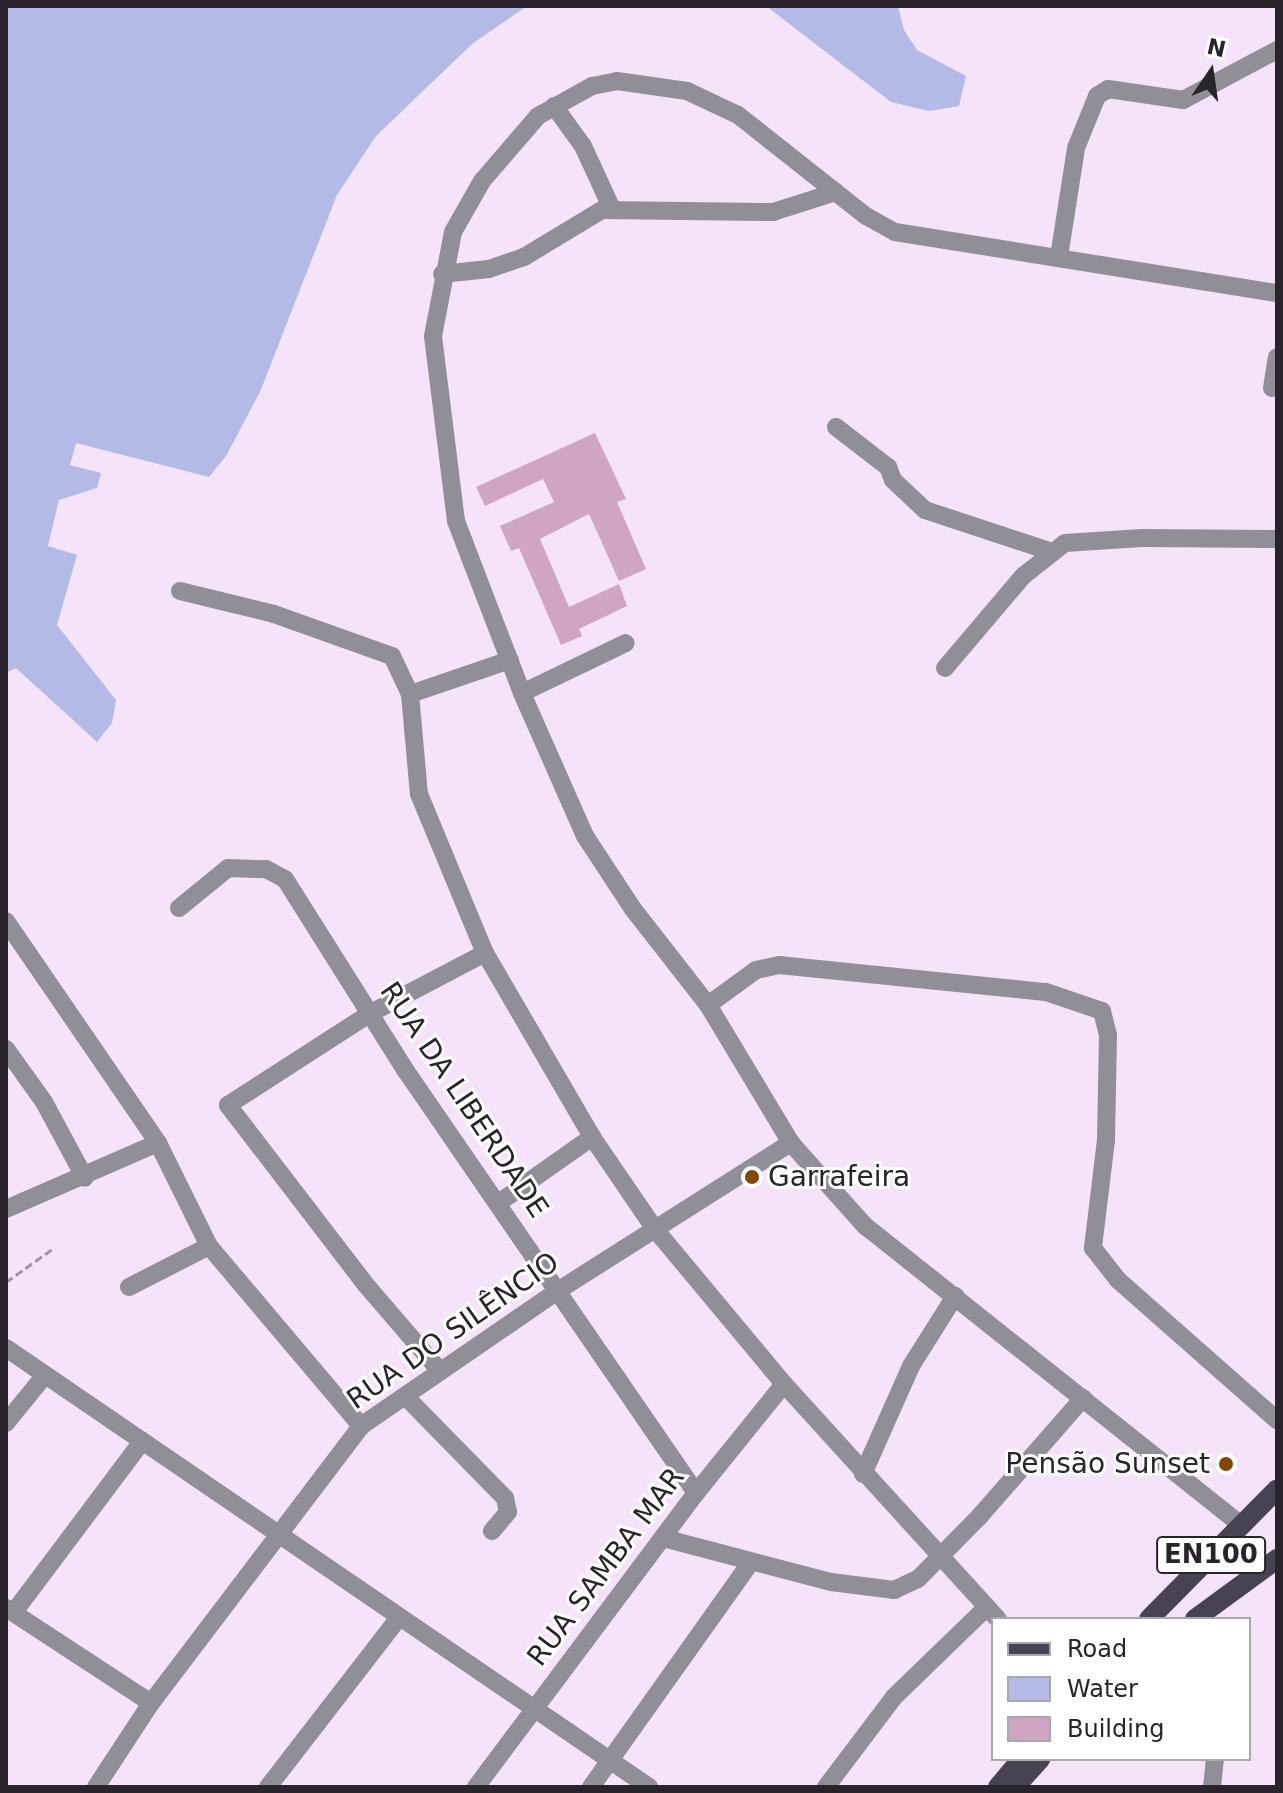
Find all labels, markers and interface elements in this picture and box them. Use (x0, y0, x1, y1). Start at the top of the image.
north arrow (1171, 32, 1251, 112)
text: N (1205, 34, 1228, 62)
street label: RUA DA LIBERDADE (373, 976, 555, 1224)
place label: Garrafeira (768, 1160, 910, 1194)
marker: Garrafeira (743, 1168, 761, 1186)
street label: RUA DO SILÊNCIO (341, 1245, 565, 1417)
place label: Pensão Sunset (1005, 1447, 1210, 1481)
marker: Pensão Sunset (1217, 1455, 1235, 1473)
street label: RUA SAMBA MAR (520, 1461, 692, 1673)
road number: EN100 (1155, 1533, 1267, 1577)
legend (991, 1617, 1251, 1761)
text: Road (1067, 1635, 1127, 1663)
text: Water (1067, 1675, 1138, 1703)
text: Building (1067, 1715, 1164, 1743)

